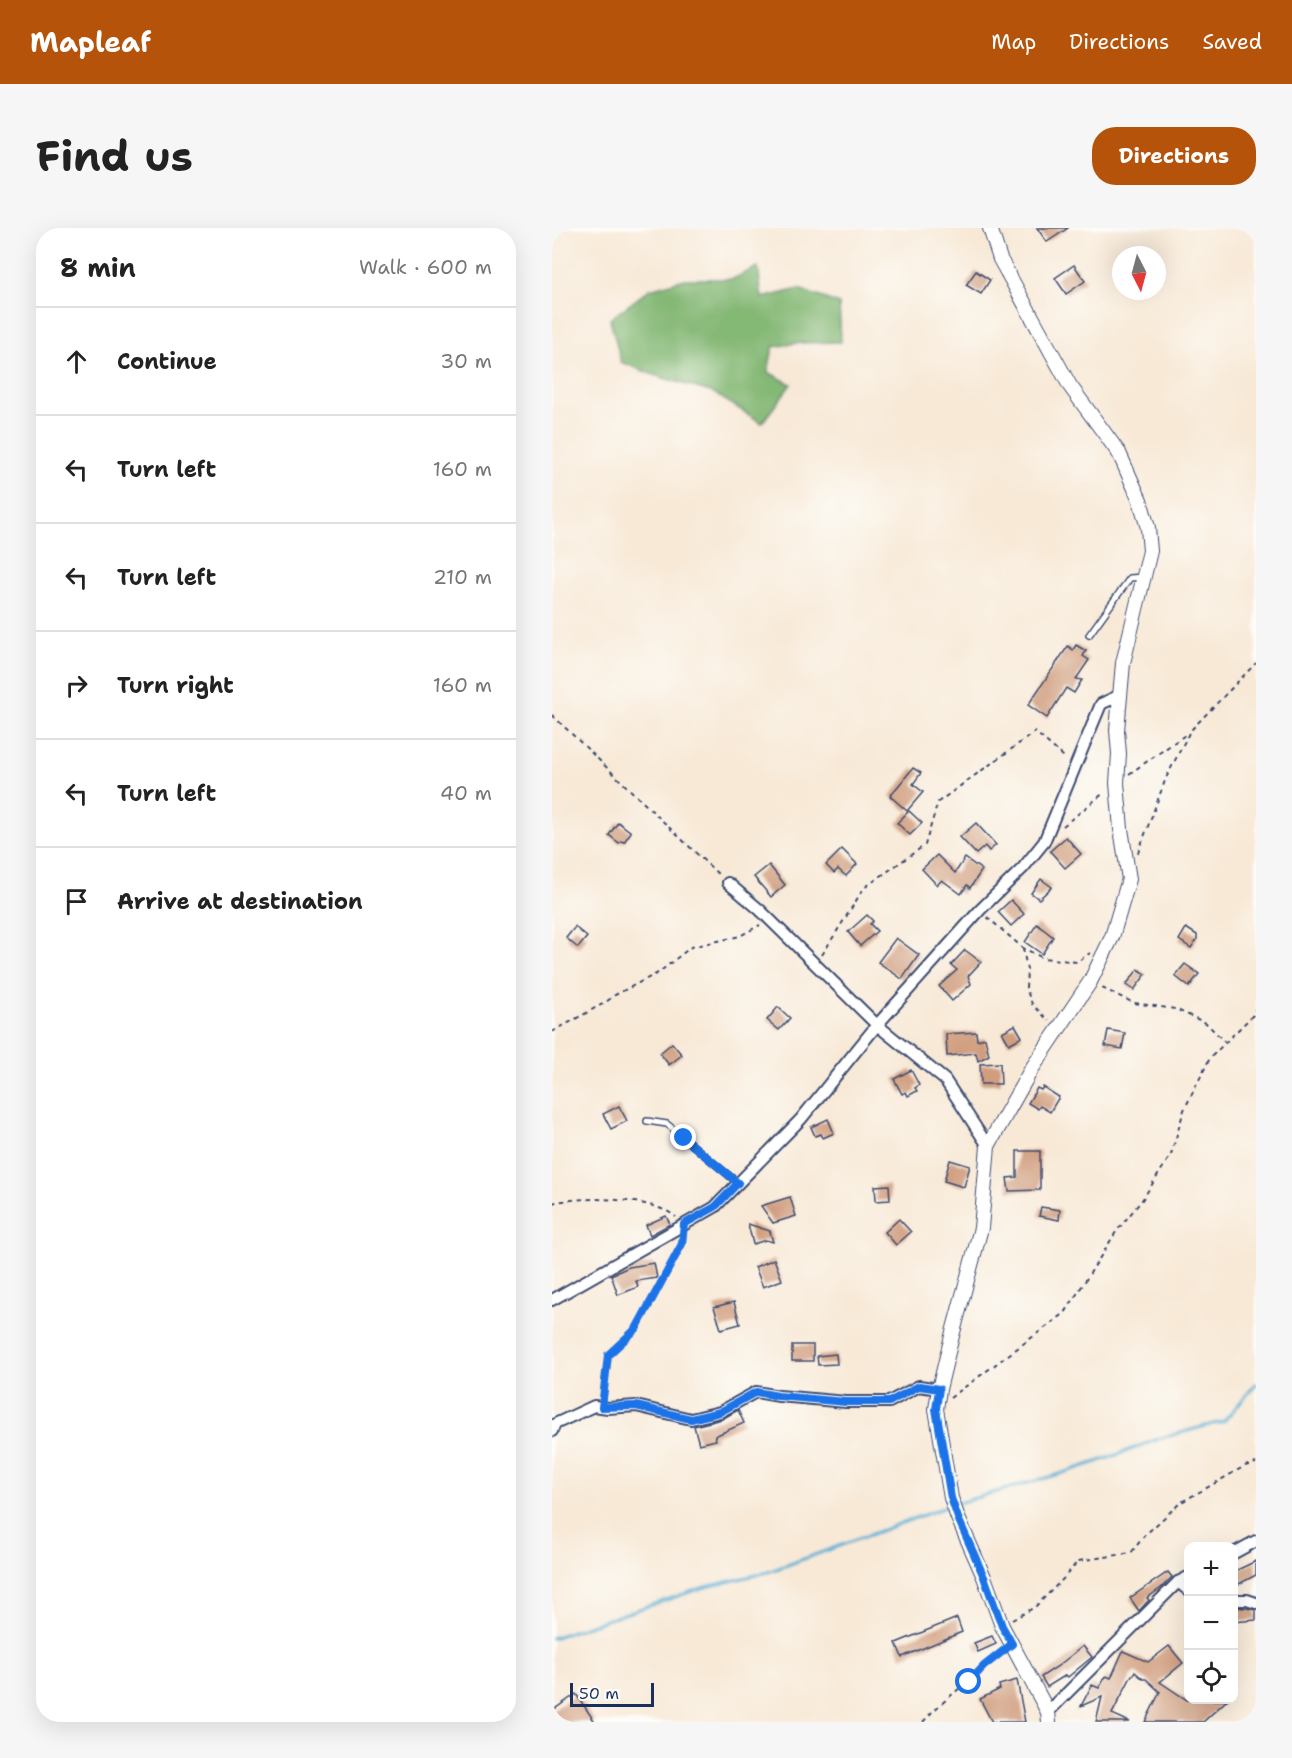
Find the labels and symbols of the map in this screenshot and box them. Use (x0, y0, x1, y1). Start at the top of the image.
north arrow (1112, 246, 1166, 300)
route end (670, 1124, 696, 1150)
route start (955, 1668, 981, 1694)
scale bar (570, 1680, 654, 1708)

